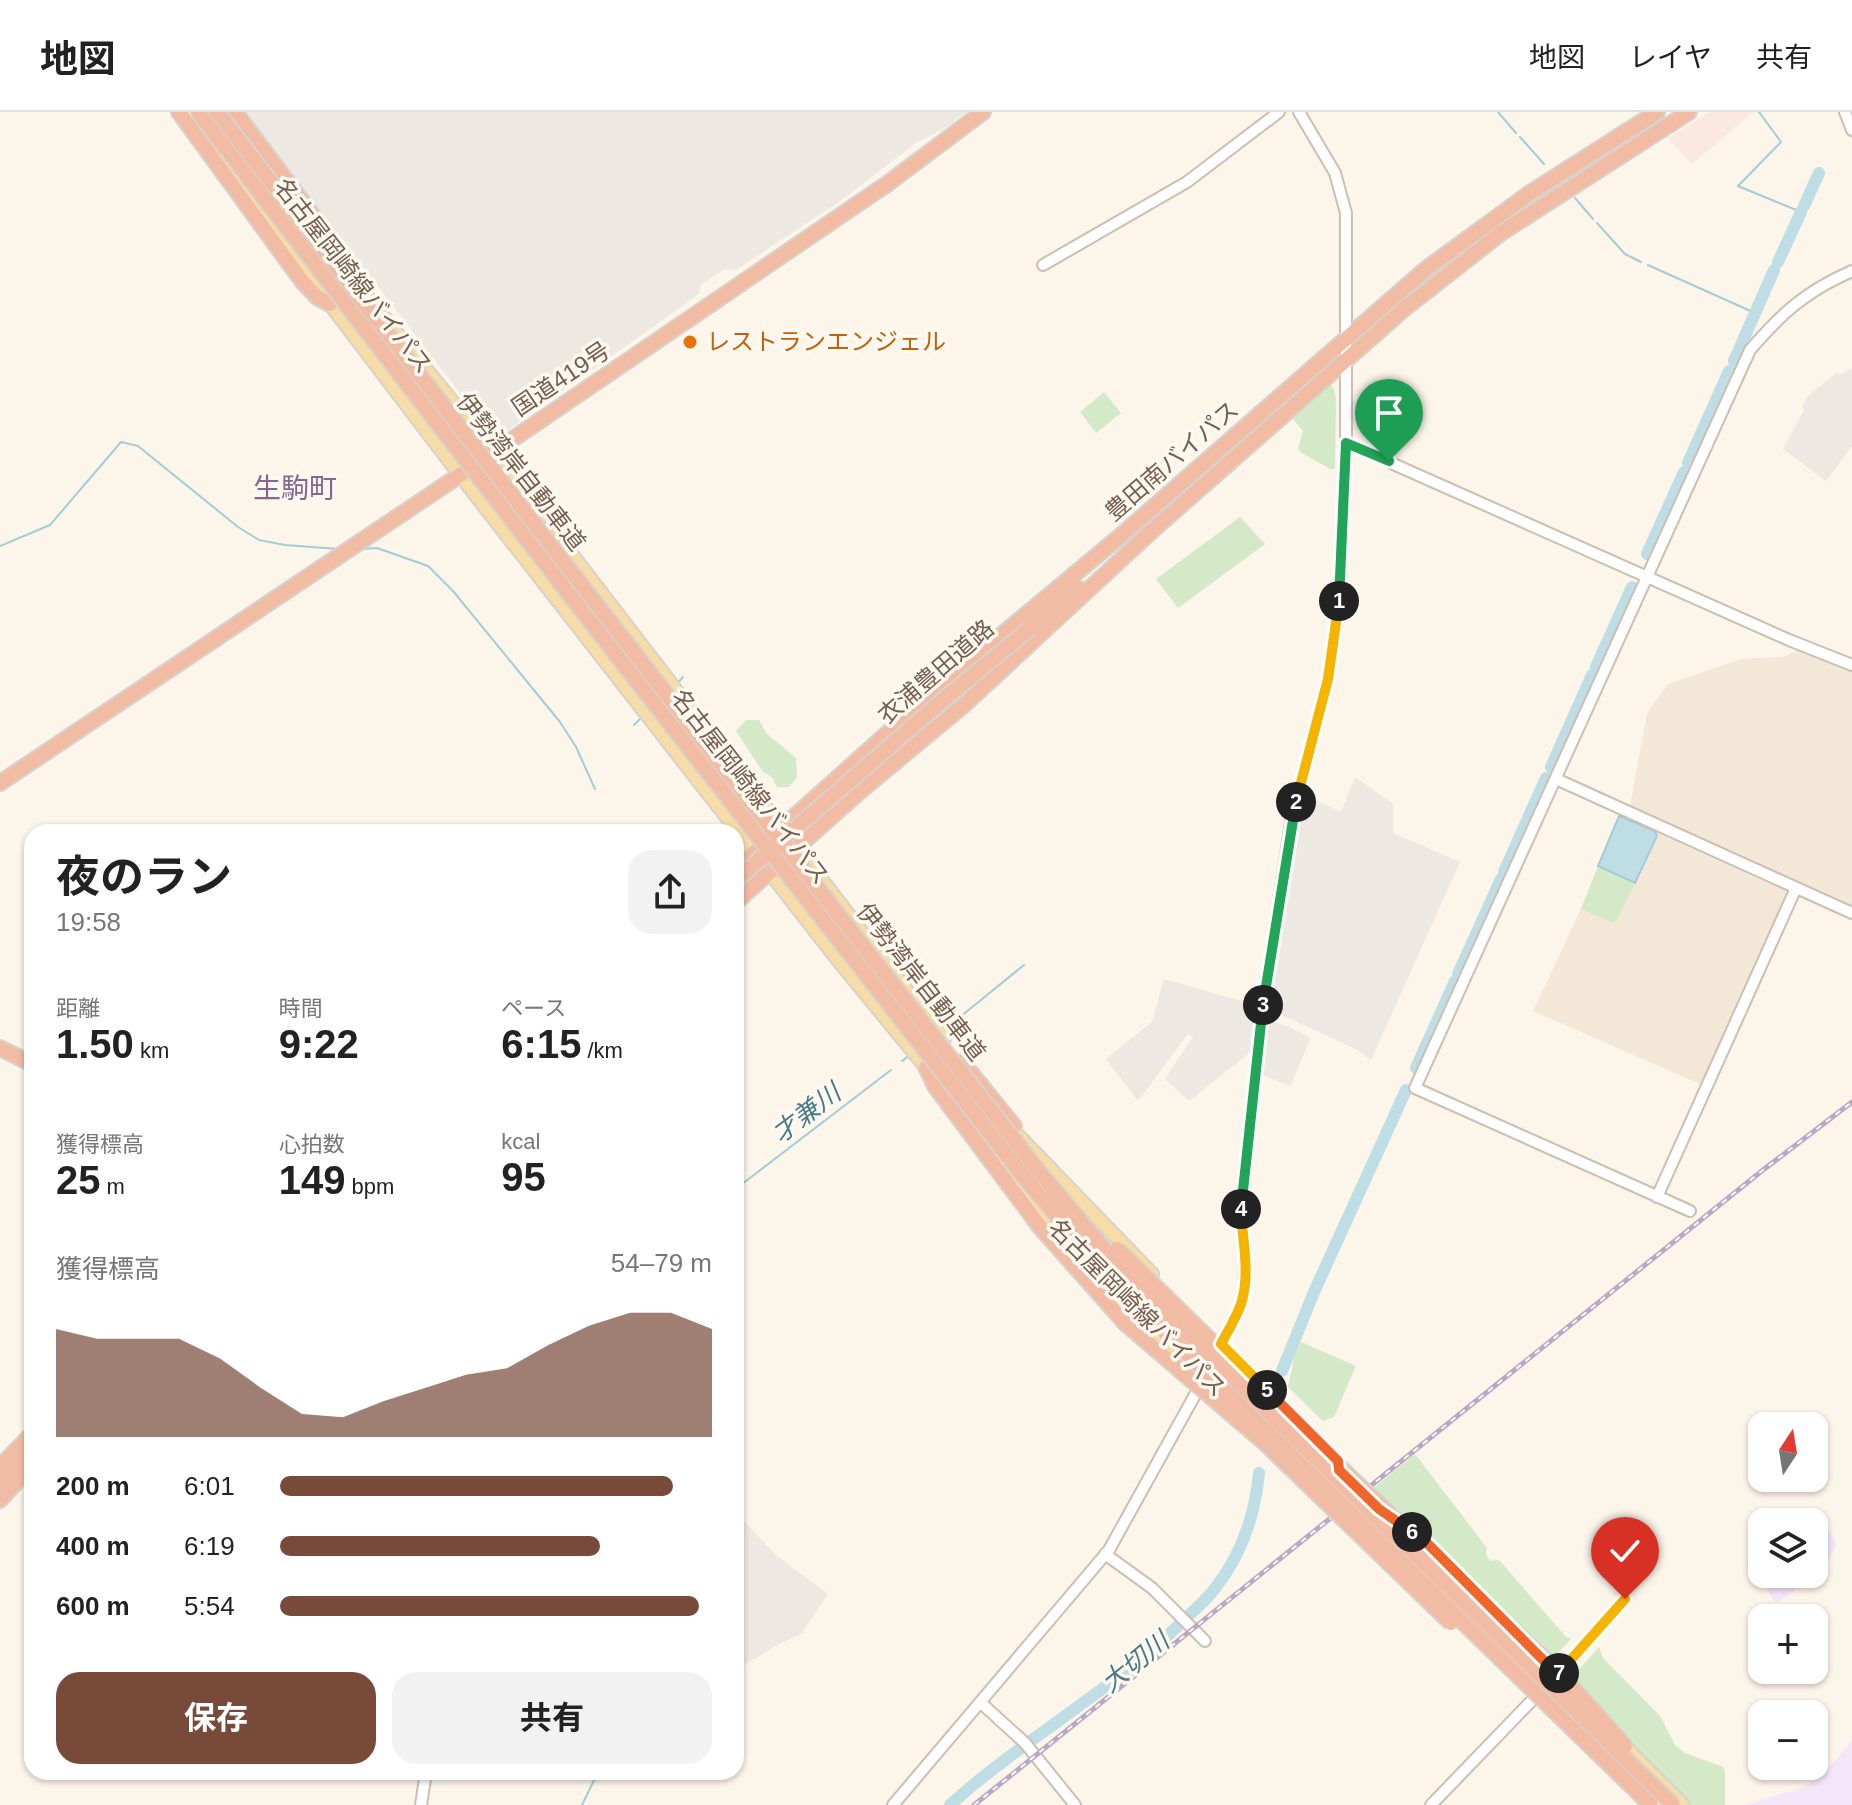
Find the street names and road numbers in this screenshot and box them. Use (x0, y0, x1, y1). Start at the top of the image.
street label: 名古屋岡崎線バイパス (269, 173, 438, 378)
street label: 国道419号 (507, 336, 615, 421)
street label: 伊勢湾岸自動車道 (452, 388, 591, 556)
street label: 豊田南バイパス (1100, 395, 1244, 526)
street label: 衣浦豊田道路 (872, 614, 999, 729)
street label: 名古屋岡崎線バイパス (666, 684, 835, 889)
street label: 伊勢湾岸自動車道 (852, 898, 991, 1066)
street label: 名古屋岡崎線バイパス (1043, 1213, 1232, 1402)

